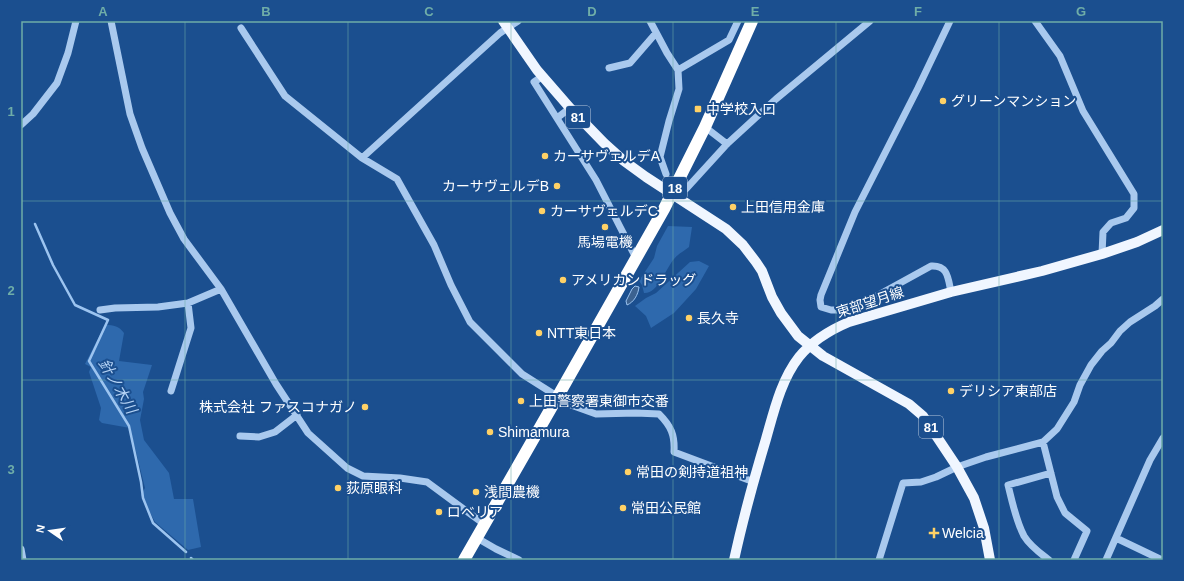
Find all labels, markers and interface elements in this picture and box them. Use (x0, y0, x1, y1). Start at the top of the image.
text: A (98, 4, 108, 19)
text: B (261, 4, 271, 19)
text: C (424, 4, 434, 19)
text: D (587, 4, 597, 19)
text: E (751, 4, 760, 19)
text: F (914, 4, 922, 19)
text: G (1076, 4, 1086, 19)
place label: グリーンマンション (951, 93, 1076, 109)
marker: グリーンマンション (938, 96, 948, 106)
place label: 中学校入口 (706, 101, 776, 117)
text: 1 (7, 104, 15, 119)
marker: 中学校入口 (693, 104, 703, 114)
road number: 81 (566, 106, 590, 128)
place label: カーサヴェルデA (553, 148, 661, 164)
marker: カーサヴェルデA (540, 151, 550, 161)
road number: 18 (663, 177, 687, 199)
place label: カーサヴェルデB (442, 178, 549, 194)
marker: カーサヴェルデB (552, 181, 562, 191)
place label: 上田信用金庫 (741, 199, 825, 215)
marker: 上田信用金庫 (728, 202, 738, 212)
place label: カーサヴェルデC (550, 203, 658, 219)
marker: カーサヴェルデC (537, 206, 547, 216)
marker: 馬場電機 (600, 222, 610, 232)
place label: 馬場電機 (577, 234, 633, 250)
place label: アメリカンドラッグ (571, 272, 696, 288)
marker: アメリカンドラッグ (558, 275, 568, 285)
text: 2 (7, 283, 15, 298)
street label: 東部望月線 (834, 284, 906, 320)
place label: 長久寺 (697, 310, 739, 326)
marker: 長久寺 (684, 313, 694, 323)
place label: NTT東日本 (547, 325, 616, 341)
marker: NTT東日本 (534, 328, 544, 338)
water label: 針ノ木川 (96, 356, 141, 418)
place label: デリシア東部店 (959, 383, 1057, 399)
marker: デリシア東部店 (946, 386, 956, 396)
place label: 上田警察署東御市交番 (529, 393, 669, 409)
marker: 上田警察署東御市交番 (516, 396, 526, 406)
place label: 株式会社 ファスコナガノ (199, 399, 357, 415)
marker: 株式会社 ファスコナガノ (360, 402, 370, 412)
road number: 81 (919, 416, 943, 438)
place label: Shimamura (498, 424, 570, 440)
marker: Shimamura (485, 427, 495, 437)
text: 3 (7, 462, 15, 477)
place label: 常田の剣持道祖神 (636, 464, 748, 480)
marker: 常田の剣持道祖神 (623, 467, 633, 477)
place label: 荻原眼科 (346, 480, 402, 496)
marker: 荻原眼科 (333, 483, 343, 493)
place label: 浅間農機 (484, 484, 540, 500)
marker: 浅間農機 (471, 487, 481, 497)
place label: 常田公民館 (631, 500, 701, 516)
marker: 常田公民館 (618, 503, 628, 513)
place label: ロベリア (447, 504, 503, 520)
marker: ロベリア (434, 507, 444, 517)
north arrow (30, 511, 70, 551)
text: N (34, 523, 47, 534)
place label: Welcia (942, 525, 984, 541)
marker: Welcia (929, 528, 939, 538)

